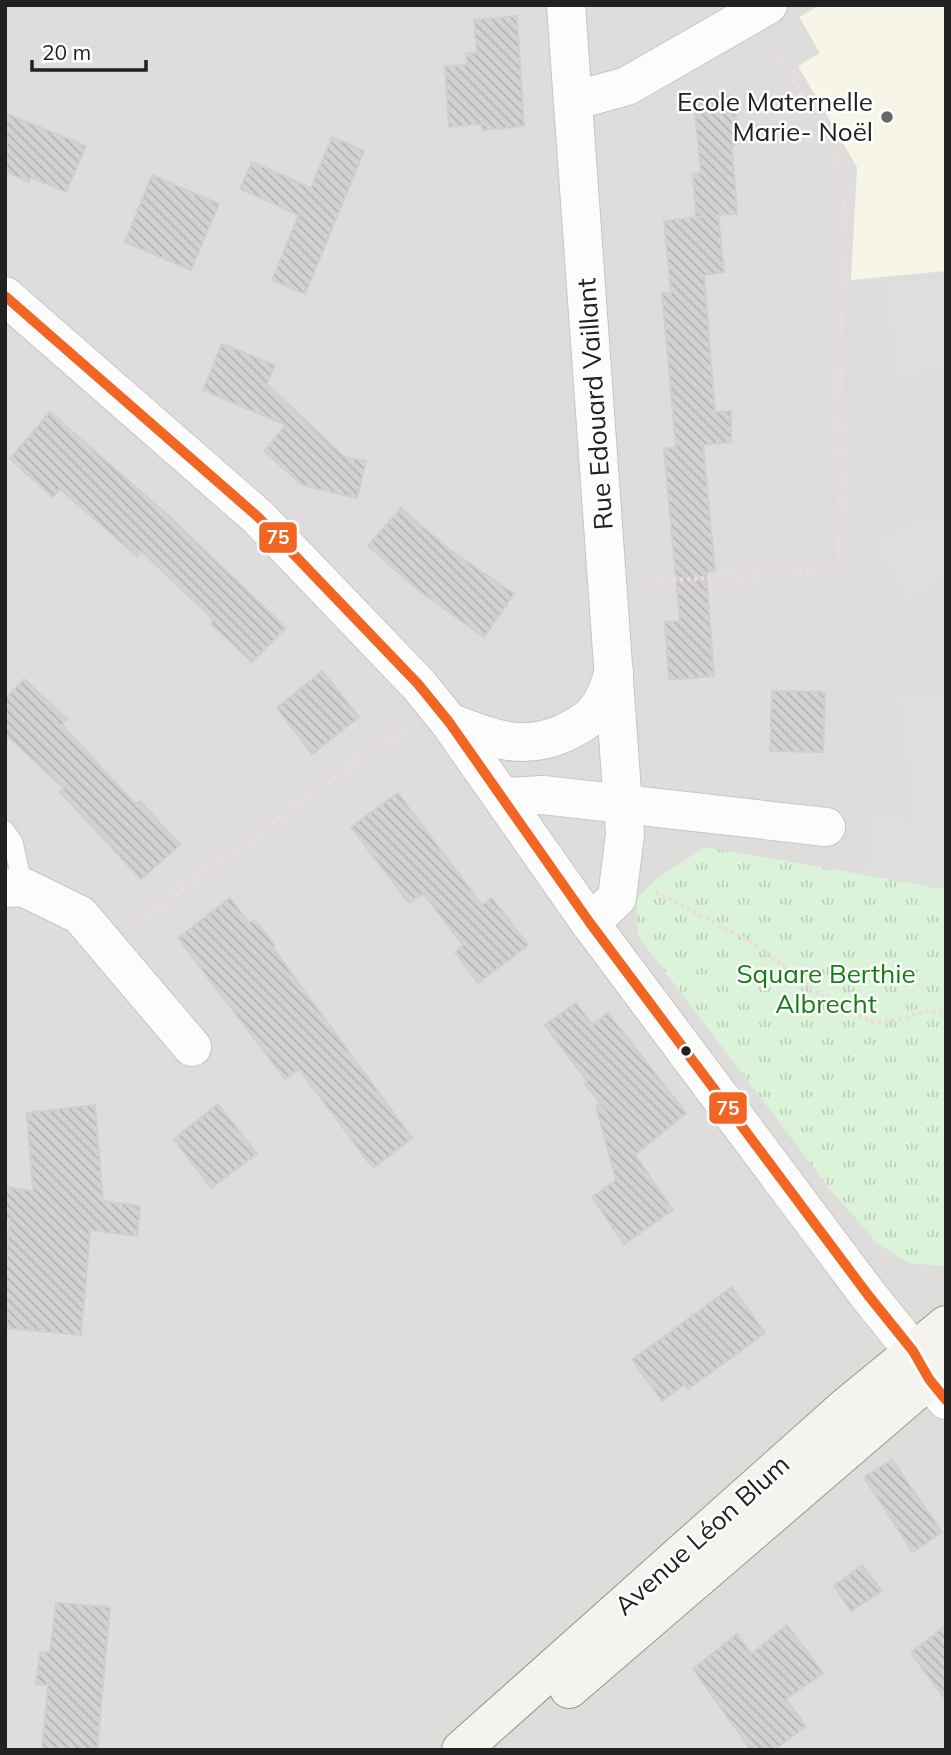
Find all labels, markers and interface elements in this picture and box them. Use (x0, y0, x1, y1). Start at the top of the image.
scale bar (32, 28, 145, 72)
text: 20 m (42, 39, 91, 65)
place label: Ecole Maternelle Marie- Noël (677, 85, 873, 148)
marker: Ecole Maternelle Marie- Noël (879, 109, 895, 125)
street label: Rue Edouard Vaillant (569, 277, 620, 531)
line badge: 75 (258, 521, 298, 554)
text: 75 (267, 525, 289, 549)
park label: Square Berthie Albrecht (736, 957, 916, 1020)
unlabelled marker (679, 1044, 693, 1058)
line badge: 75 (708, 1091, 748, 1125)
text: 75 (717, 1096, 739, 1120)
street label: Avenue Léon Blum (607, 1447, 796, 1622)

